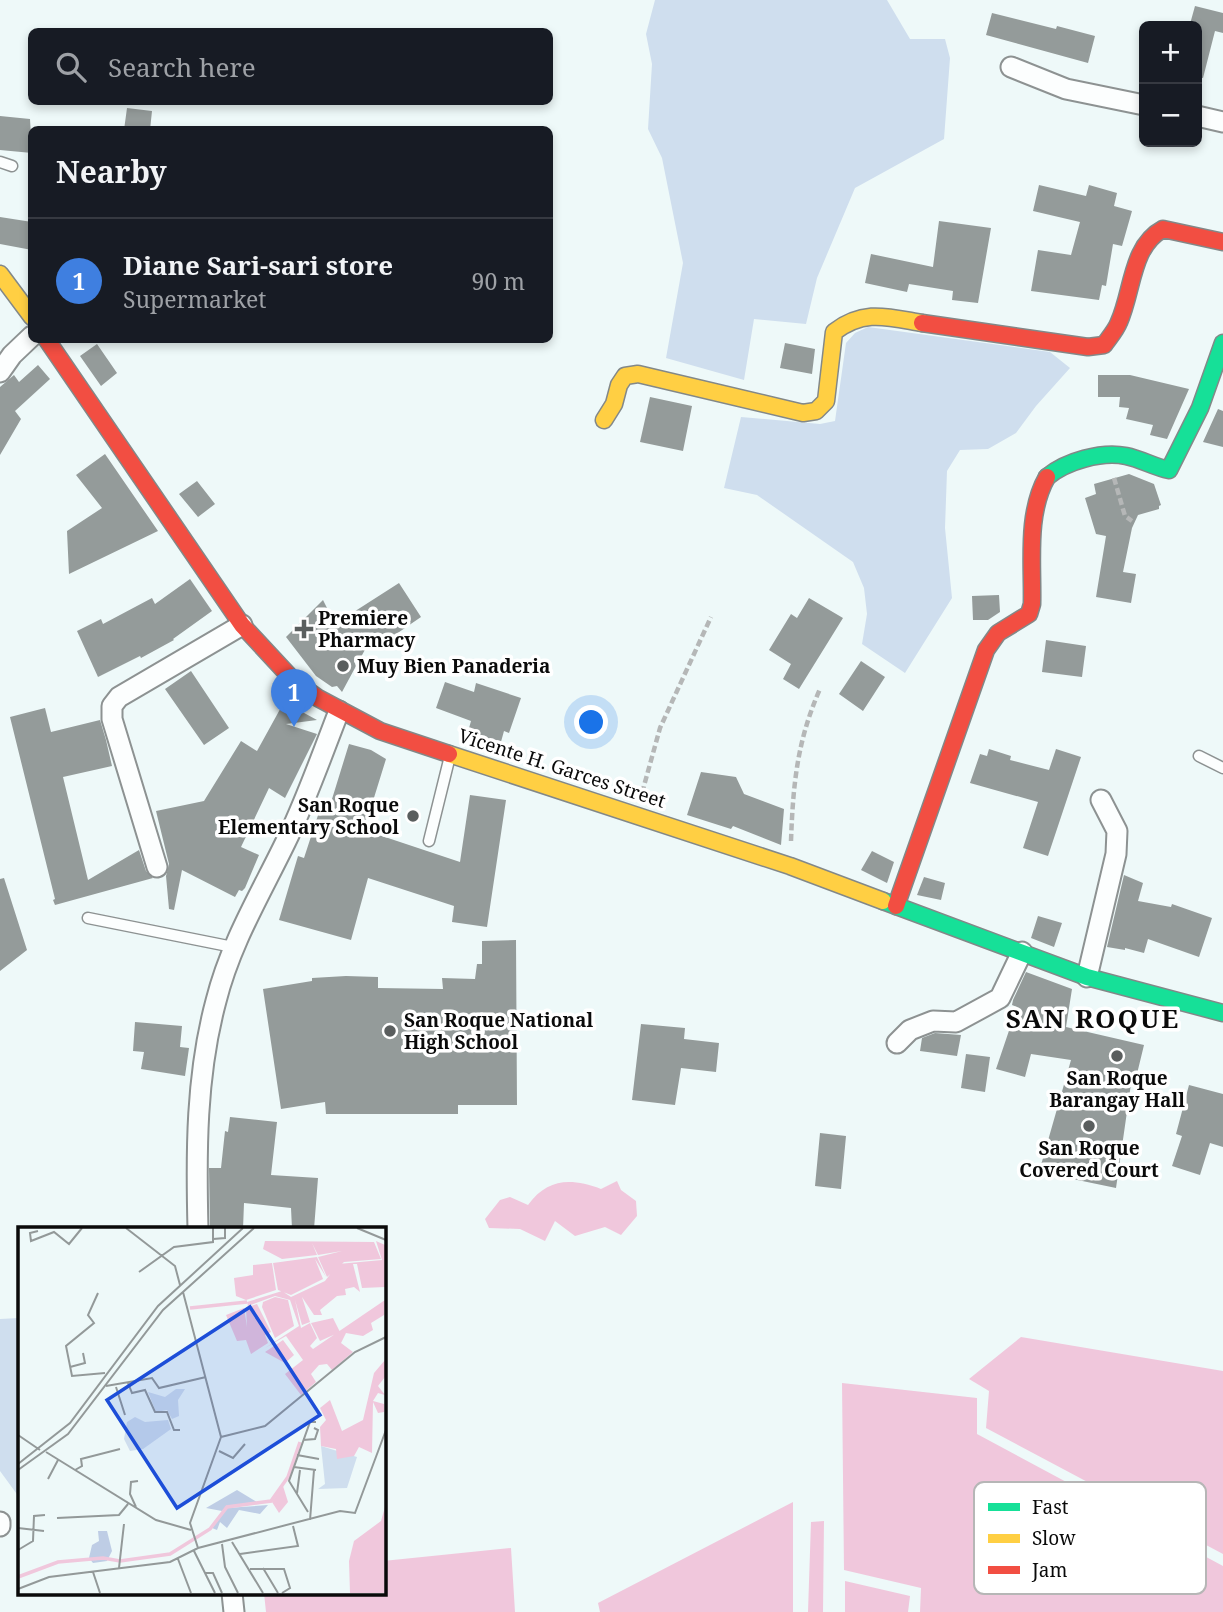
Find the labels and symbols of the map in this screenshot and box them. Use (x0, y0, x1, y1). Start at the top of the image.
place label: Premiere Pharmacy (318, 605, 415, 653)
marker: Premiere Pharmacy (296, 621, 312, 637)
place label: Muy Bien Panaderia (357, 653, 550, 679)
marker: Muy Bien Panaderia (335, 658, 351, 674)
pin: 1 (271, 669, 317, 727)
your location (574, 705, 608, 739)
street label: Vicente H. Garces Street (455, 722, 669, 814)
place label: San Roque Elementary School (218, 792, 399, 840)
marker: San Roque Elementary School (405, 808, 421, 824)
district label: SAN ROQUE (1006, 1000, 1180, 1036)
place label: San Roque National High School (404, 1007, 593, 1055)
marker: San Roque National High School (382, 1023, 398, 1039)
marker: San Roque Barangay Hall (1109, 1048, 1125, 1064)
place label: San Roque Barangay Hall (1049, 1065, 1185, 1113)
marker: San Roque Covered Court (1081, 1118, 1097, 1134)
place label: San Roque Covered Court (1019, 1135, 1159, 1183)
inset map (18, 1227, 385, 1594)
legend (974, 1482, 1206, 1594)
text: Fast (1032, 1494, 1069, 1520)
text: Slow (1032, 1525, 1076, 1551)
text: Jam (1031, 1557, 1067, 1583)

